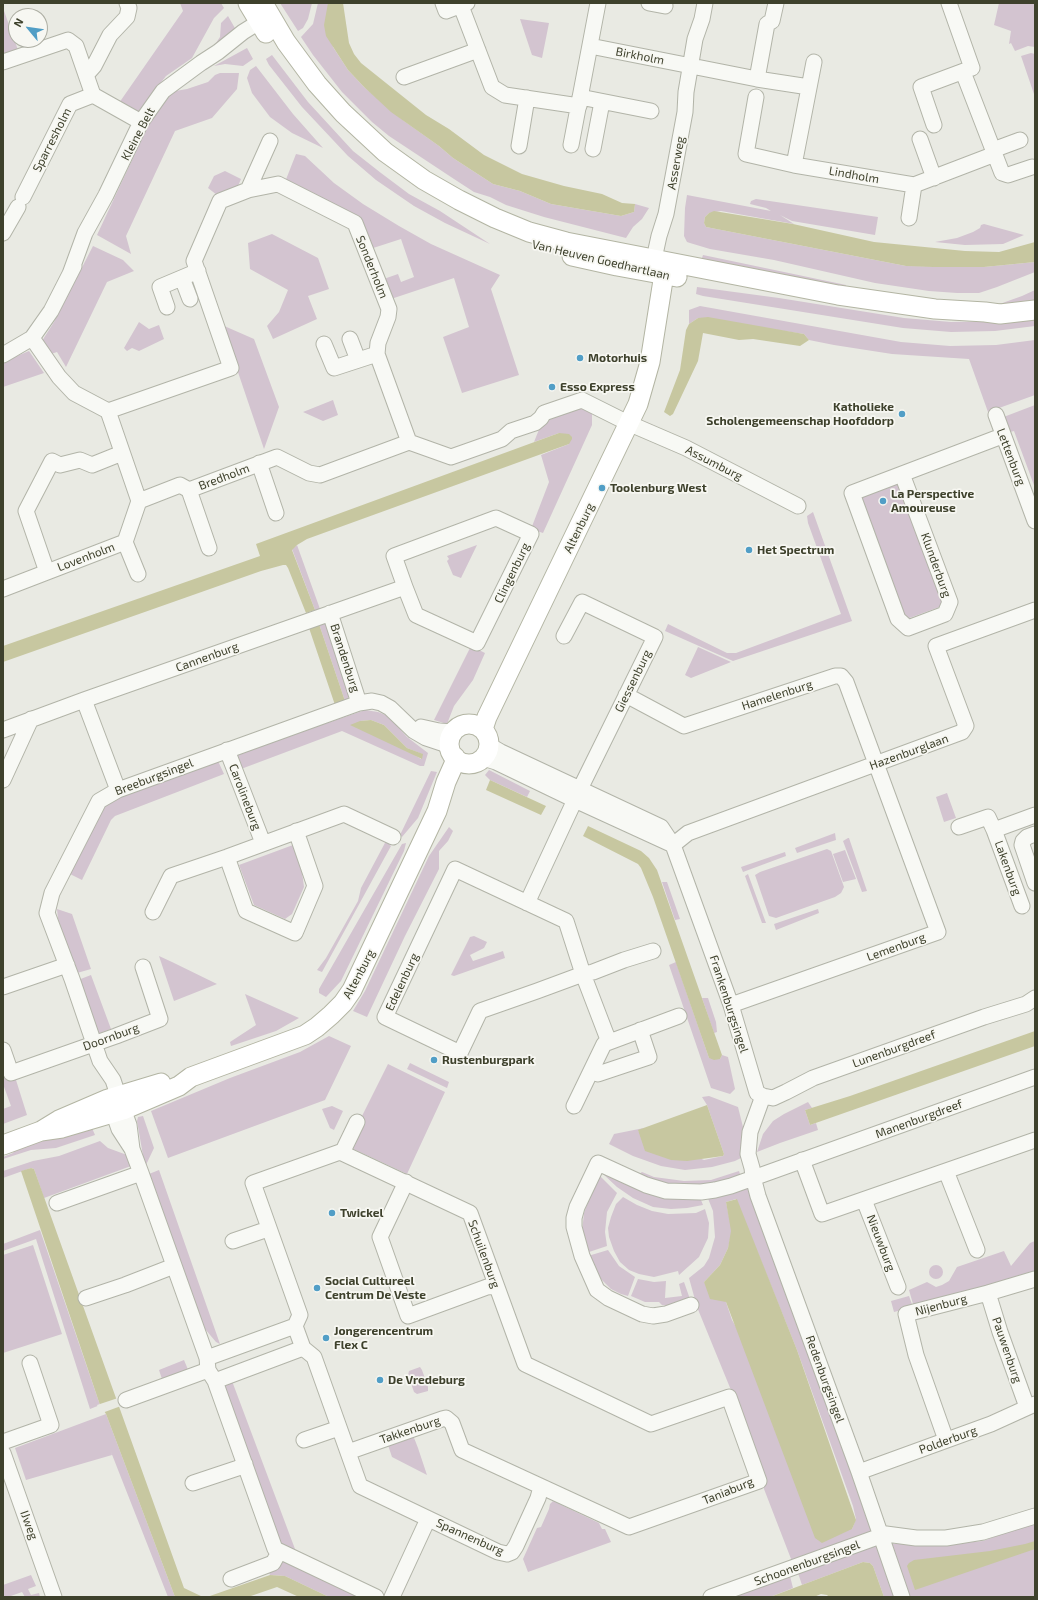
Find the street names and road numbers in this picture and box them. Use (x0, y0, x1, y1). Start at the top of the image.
street label: Birkholm (614, 44, 666, 68)
street label: Sparresholm (30, 105, 74, 175)
street label: Kleine Belt (118, 105, 158, 163)
street label: Asserweg (664, 135, 688, 191)
street label: Lindholm (828, 163, 880, 187)
street label: Sonderholm (353, 233, 391, 301)
street label: Van Heuven Goedhartlaan (531, 237, 671, 283)
street label: Lettenburg (993, 426, 1029, 488)
street label: Assumburg (683, 442, 745, 484)
street label: Bredholm (197, 461, 251, 493)
street label: Altenburg (561, 501, 597, 555)
street label: Klunderburg (918, 531, 954, 599)
street label: Lovenholm (55, 539, 117, 575)
street label: Clingenburg (491, 540, 533, 606)
street label: Brandenburg (327, 622, 363, 694)
street label: Cannenburg (174, 639, 240, 675)
street label: Giessenburg (612, 647, 654, 715)
street label: Hamelenburg (740, 677, 814, 713)
street label: Hazenburglaan (868, 731, 950, 773)
street label: Breeburgsingel (113, 755, 195, 799)
street label: Carolineburg (226, 762, 264, 832)
street label: Lakenburg (991, 839, 1025, 897)
street label: Lemenburg (865, 930, 927, 964)
street label: Altenburg (340, 947, 378, 1001)
street label: Edelenburg (382, 951, 422, 1013)
street label: Frankenburgsingel (706, 953, 752, 1055)
street label: Doornburg (81, 1020, 141, 1054)
street label: Lunenburgdreef (850, 1027, 938, 1071)
street label: Manenburgdreef (874, 1097, 964, 1141)
street label: Nieuwburg (864, 1213, 898, 1273)
street label: Schuilenburg (465, 1218, 503, 1290)
street label: Nijenburg (914, 1291, 968, 1319)
street label: Pauwenburg (989, 1315, 1025, 1385)
street label: Redenburgsingel (803, 1333, 847, 1425)
street label: Takkenburg (378, 1413, 442, 1447)
street label: Polderburg (917, 1423, 979, 1457)
street label: Taniaburg (700, 1474, 756, 1508)
street label: IJweg (17, 1508, 41, 1542)
street label: Spannenburg (434, 1516, 506, 1558)
street label: Schoonenburgsingel (752, 1537, 862, 1589)

